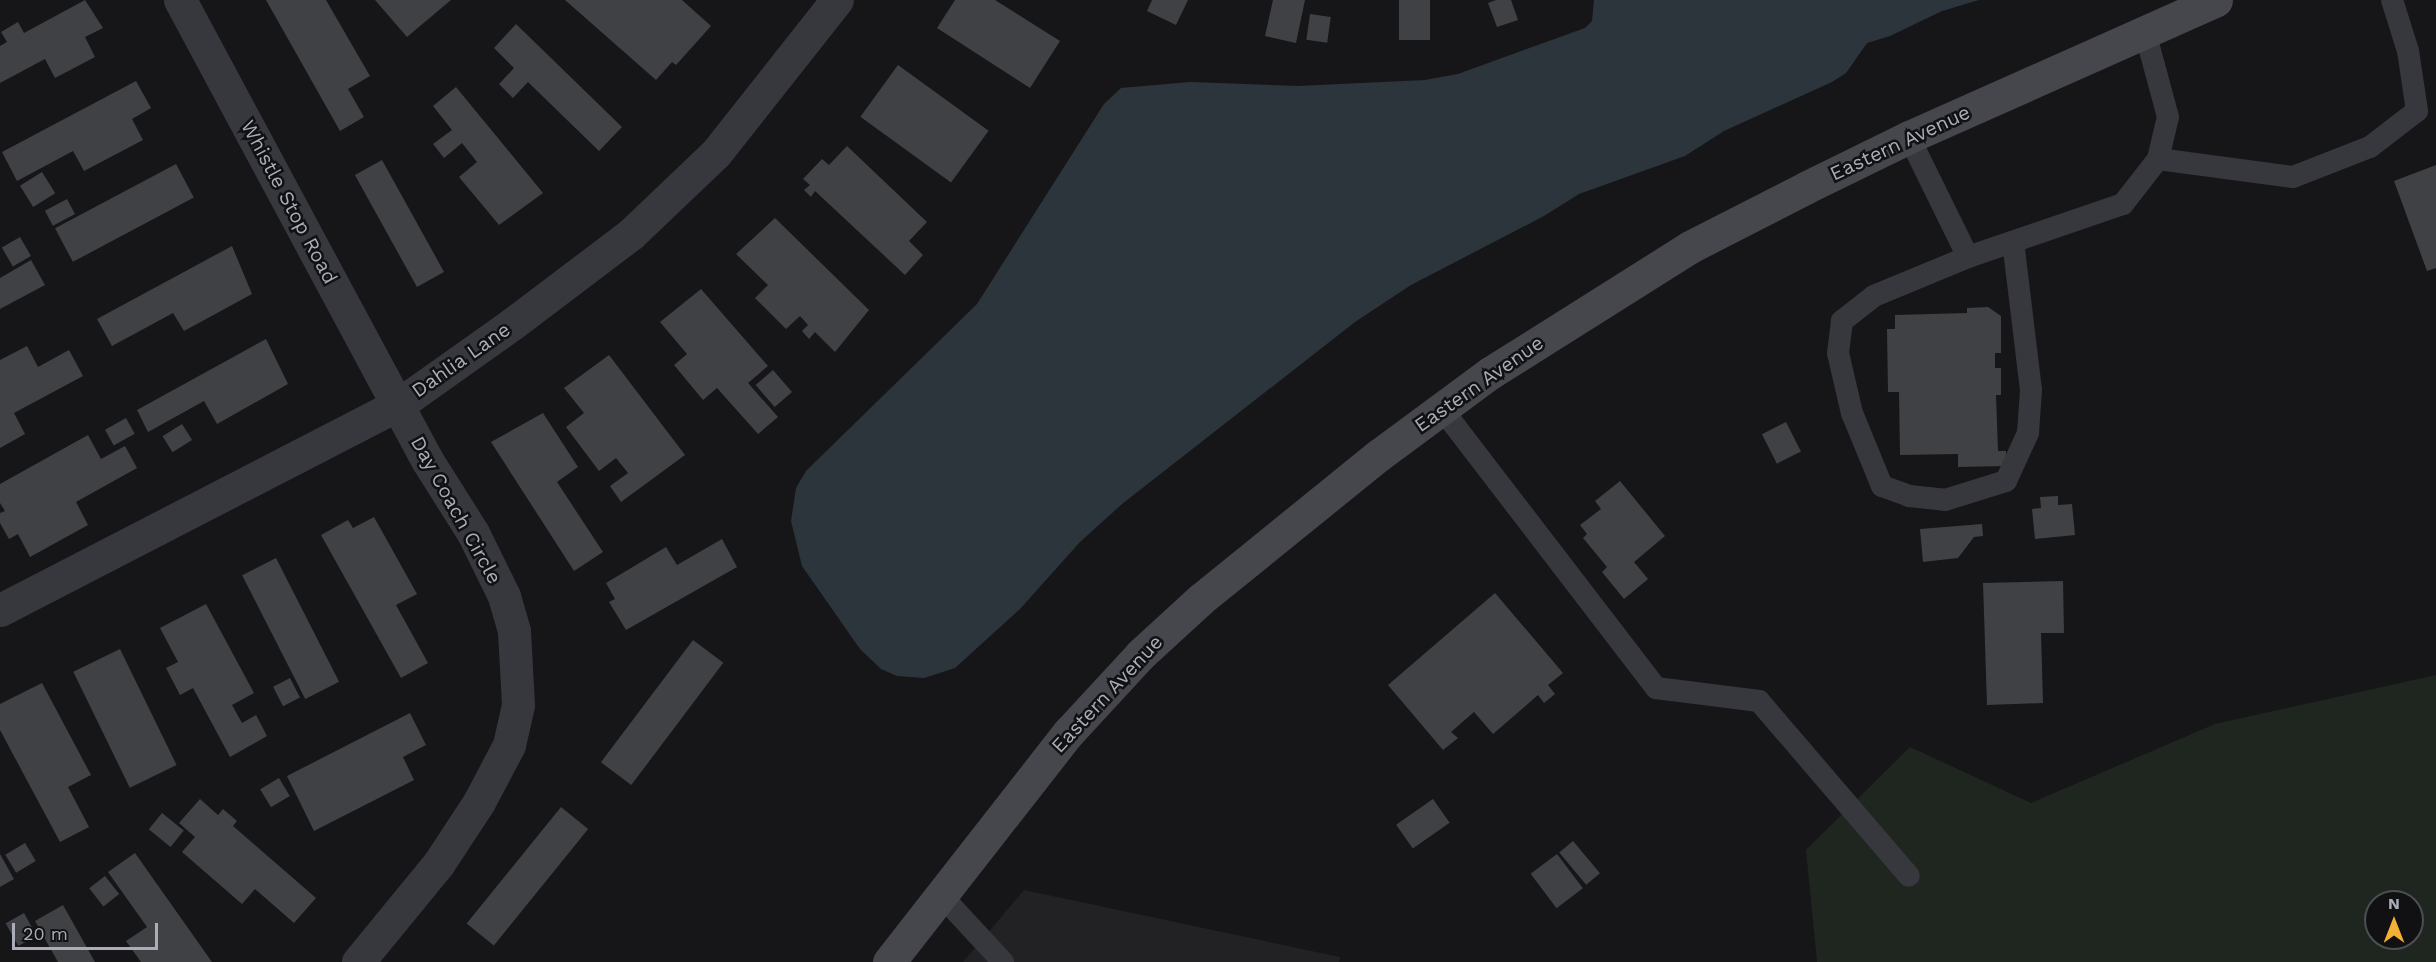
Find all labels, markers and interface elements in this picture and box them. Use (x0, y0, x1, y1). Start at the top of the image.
street label: Eastern Avenue (1826, 100, 1974, 186)
street label: Whistle Stop Road (236, 116, 342, 288)
street label: Dahlia Lane (407, 317, 515, 403)
street label: Eastern Avenue (1410, 330, 1548, 438)
street label: Day Coach Circle (405, 432, 507, 588)
street label: Eastern Avenue (1046, 630, 1168, 758)
north arrow (2364, 890, 2424, 950)
text: N (2388, 894, 2400, 913)
scale bar (15, 911, 160, 949)
text: 20 m (23, 923, 68, 944)

